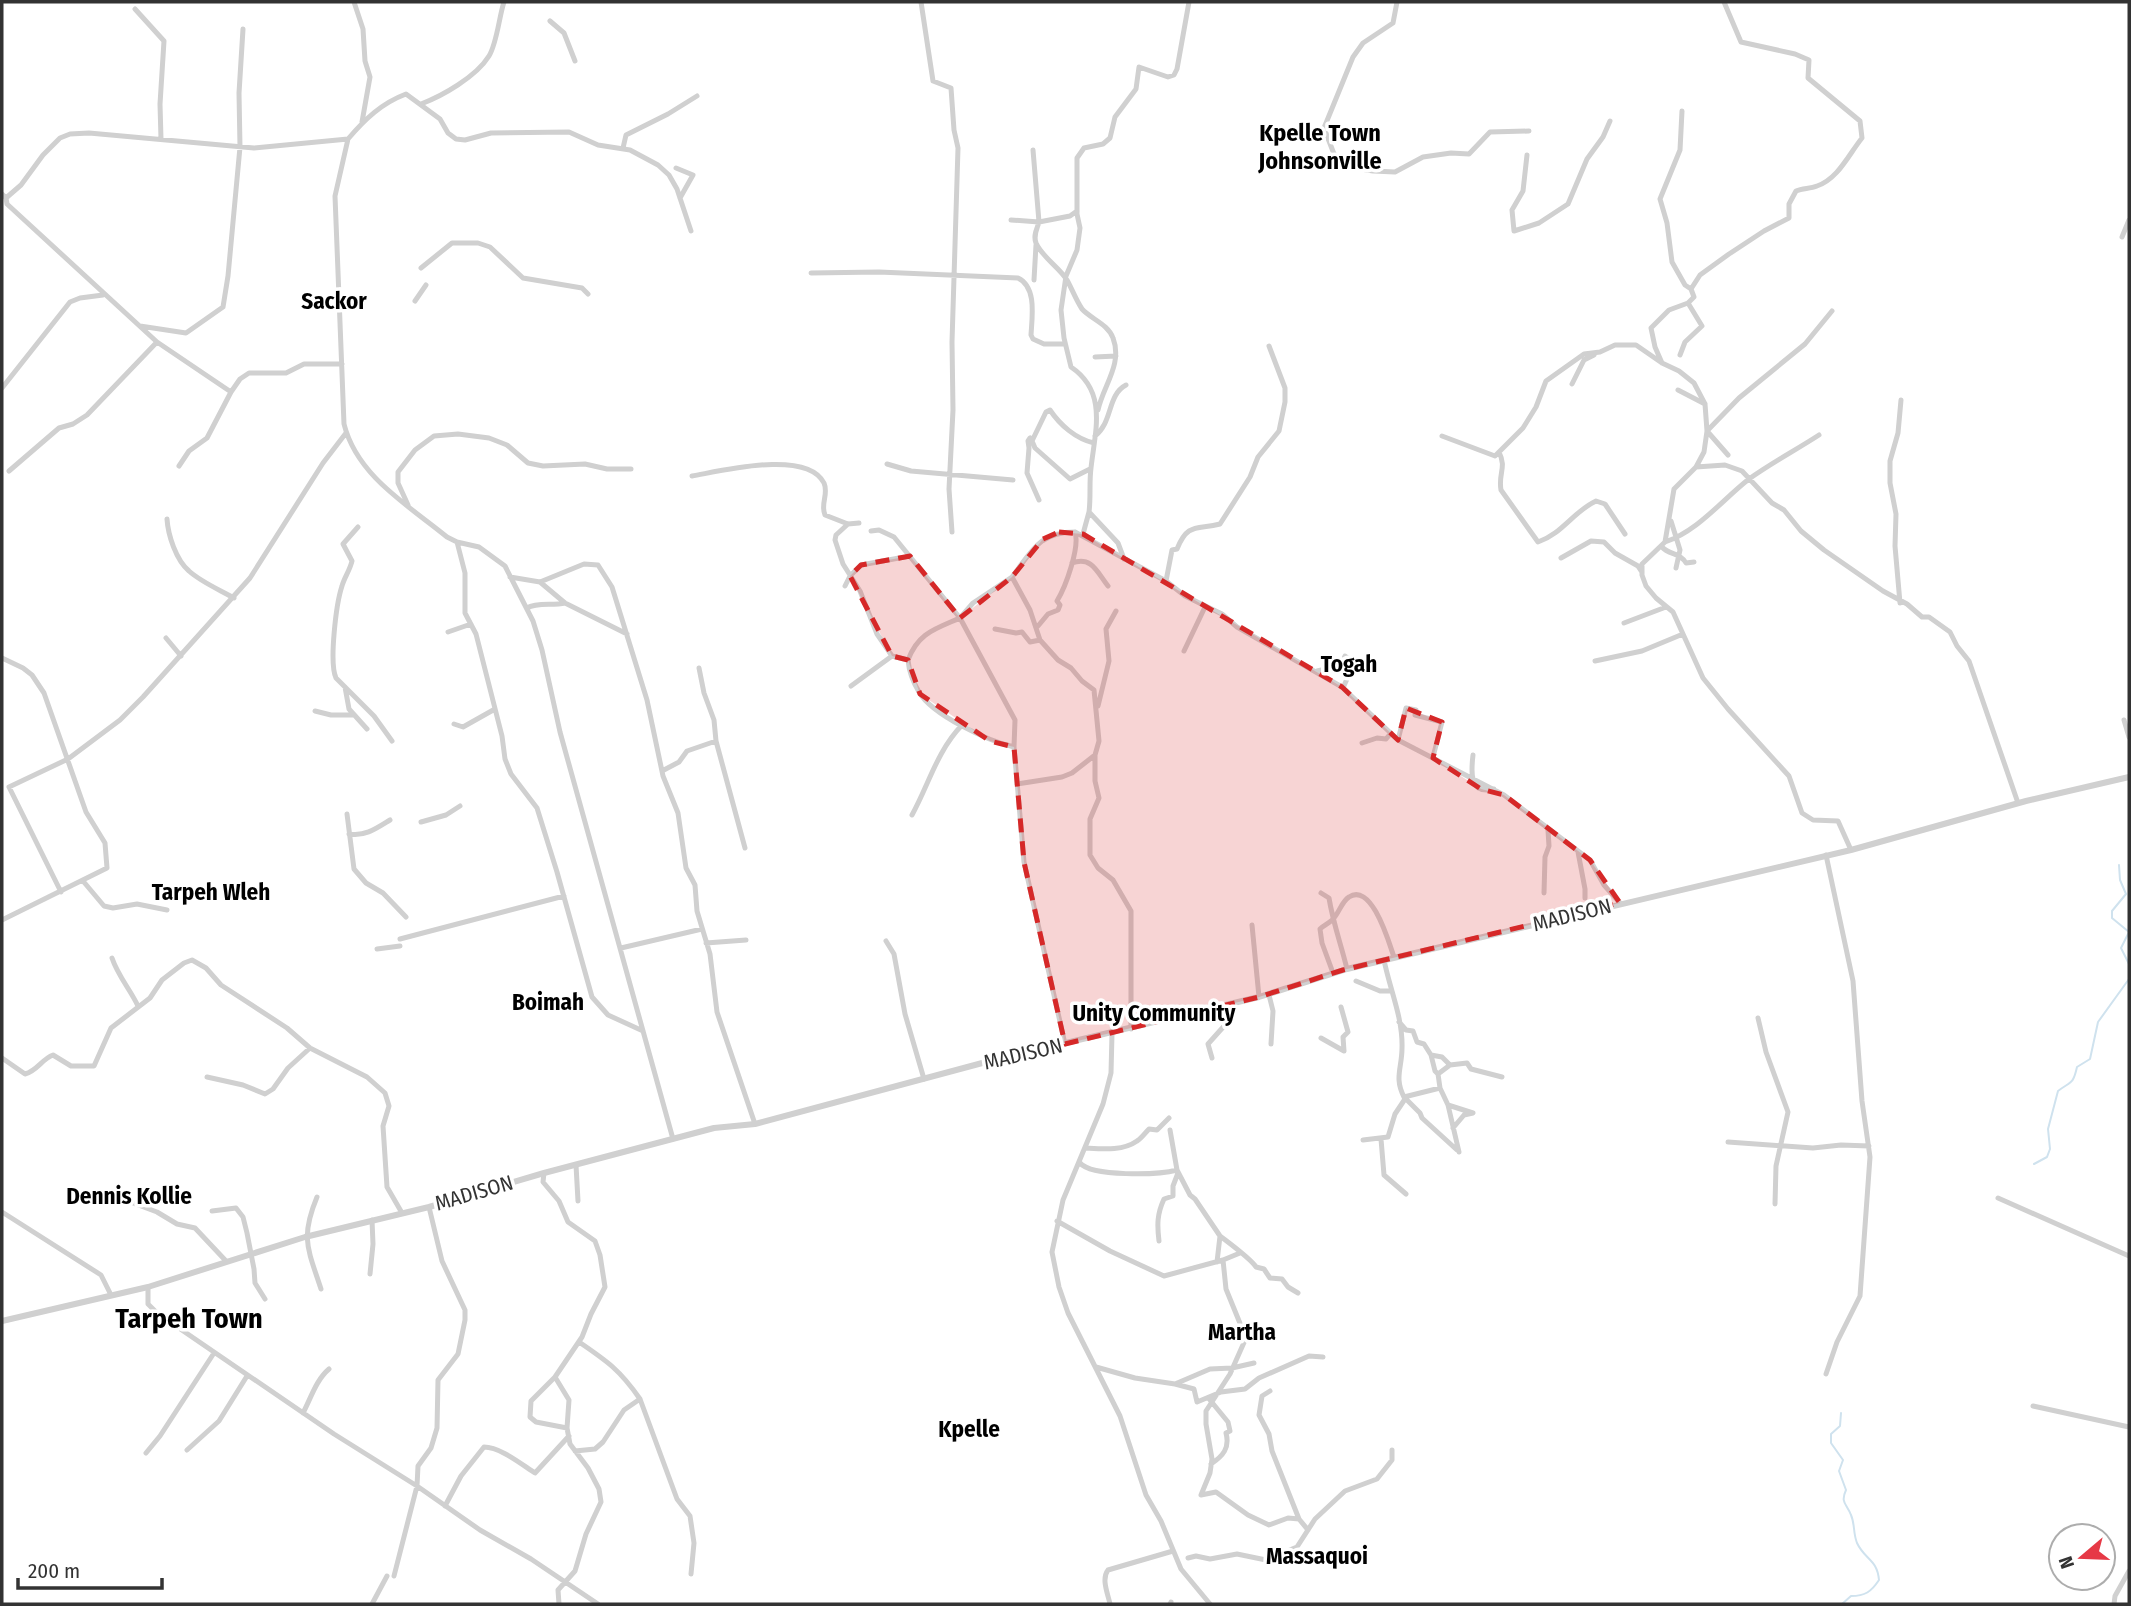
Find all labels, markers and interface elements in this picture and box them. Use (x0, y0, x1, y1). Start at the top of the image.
district label: Kpelle Town Johnsonville (1257, 119, 1382, 175)
district label: Sackor (301, 287, 367, 315)
district label: Togah (1321, 650, 1377, 678)
district label: Tarpeh Wleh (152, 878, 270, 906)
street label: MADISON (1530, 893, 1614, 937)
district label: Boimah (512, 988, 584, 1016)
district label: Unity Community (1072, 999, 1237, 1027)
street label: MADISON (981, 1032, 1065, 1076)
street label: MADISON (432, 1169, 516, 1217)
district label: Dennis Kollie (66, 1182, 192, 1210)
district label: Tarpeh Town (115, 1302, 263, 1335)
district label: Martha (1208, 1318, 1276, 1346)
district label: Kpelle (938, 1415, 1000, 1443)
north arrow (2047, 1522, 2117, 1592)
district label: Massaquoi (1266, 1542, 1368, 1570)
scale bar (18, 1546, 161, 1590)
text: N (2054, 1553, 2079, 1572)
text: 200 m (28, 1558, 80, 1584)

